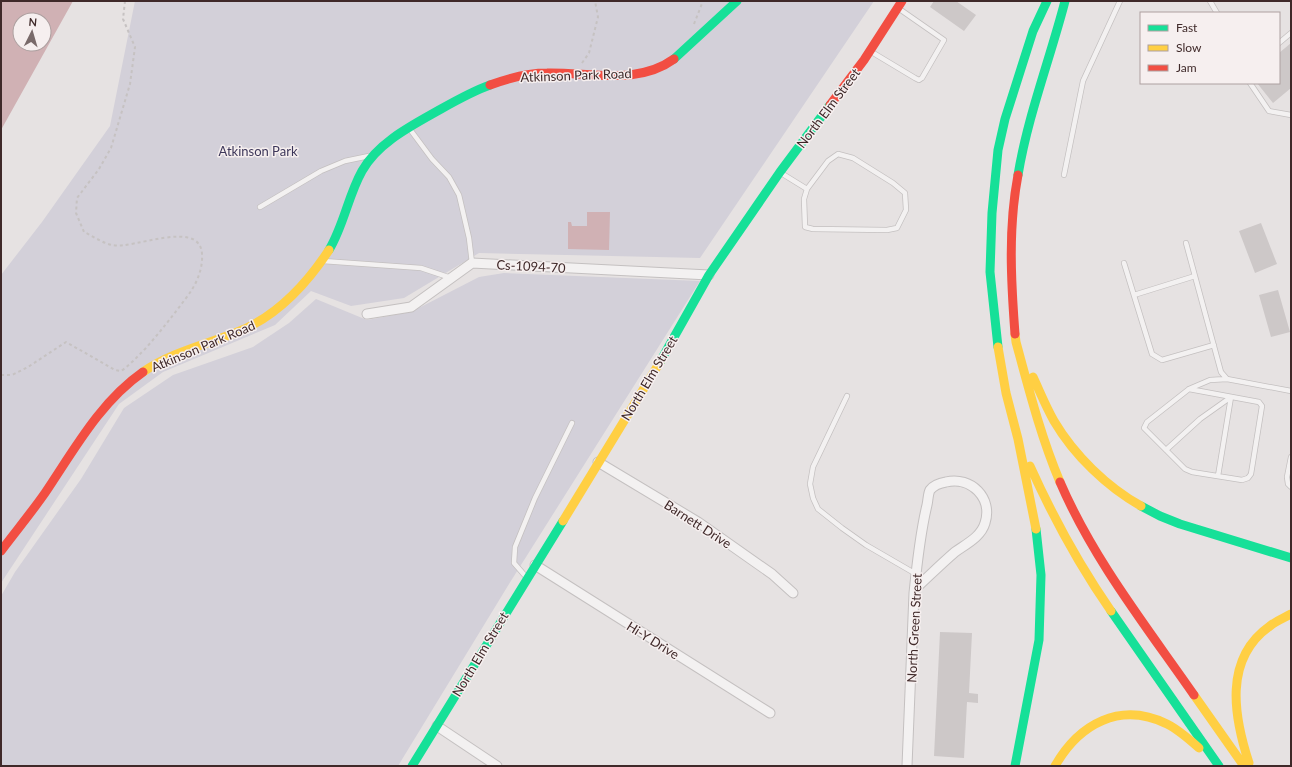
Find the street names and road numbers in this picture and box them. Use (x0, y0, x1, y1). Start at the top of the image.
street label: Atkinson Park Road (520, 65, 632, 85)
street label: North Elm Street (793, 65, 863, 151)
street label: Cs-1094-70 (496, 256, 566, 276)
street label: Atkinson Park Road (149, 317, 257, 375)
street label: North Elm Street (617, 333, 681, 423)
street label: Barnett Drive (661, 496, 735, 552)
street label: North Green Street (903, 573, 925, 683)
street label: North Elm Street (448, 609, 512, 699)
street label: Hi-Y Drive (624, 618, 682, 662)

